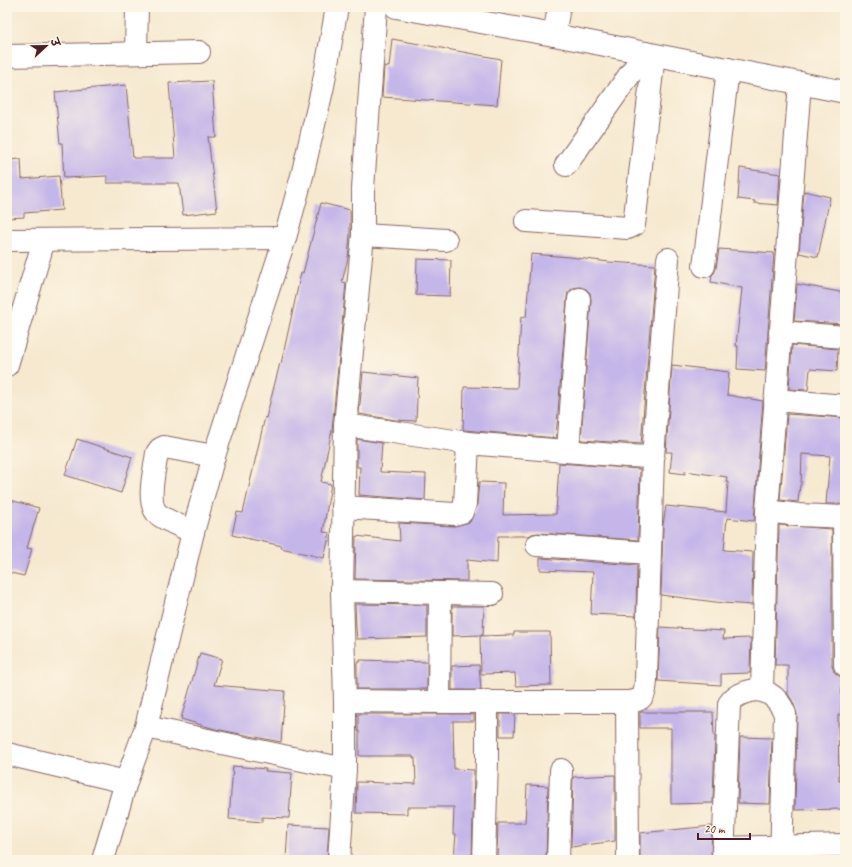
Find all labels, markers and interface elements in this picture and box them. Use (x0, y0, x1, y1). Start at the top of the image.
north arrow (26, 26, 66, 66)
text: उ (47, 35, 64, 50)
scale bar (698, 815, 750, 841)
text: 20 m (704, 821, 726, 837)

